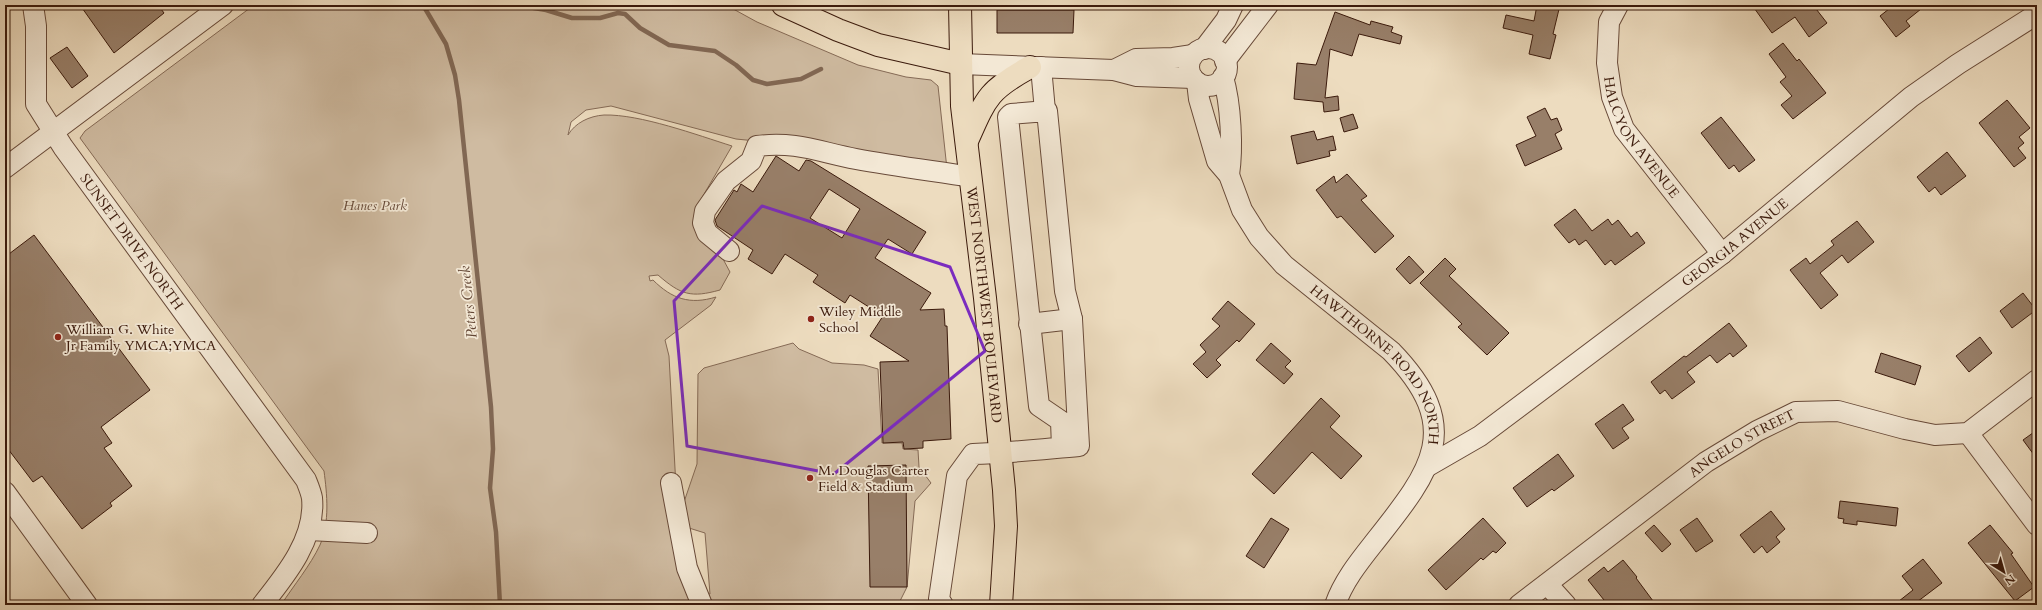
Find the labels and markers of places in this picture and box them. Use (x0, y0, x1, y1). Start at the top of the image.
place label: Wiley Middle School (818, 302, 901, 337)
marker: Wiley Middle School (806, 314, 816, 324)
place label: William G. White Jr Family YMCA;YMCA (64, 320, 216, 355)
marker: William G. White Jr Family YMCA;YMCA (53, 332, 63, 342)
place label: M. Douglas Carter Field & Stadium (818, 461, 930, 496)
marker: M. Douglas Carter Field & Stadium (805, 473, 815, 483)

